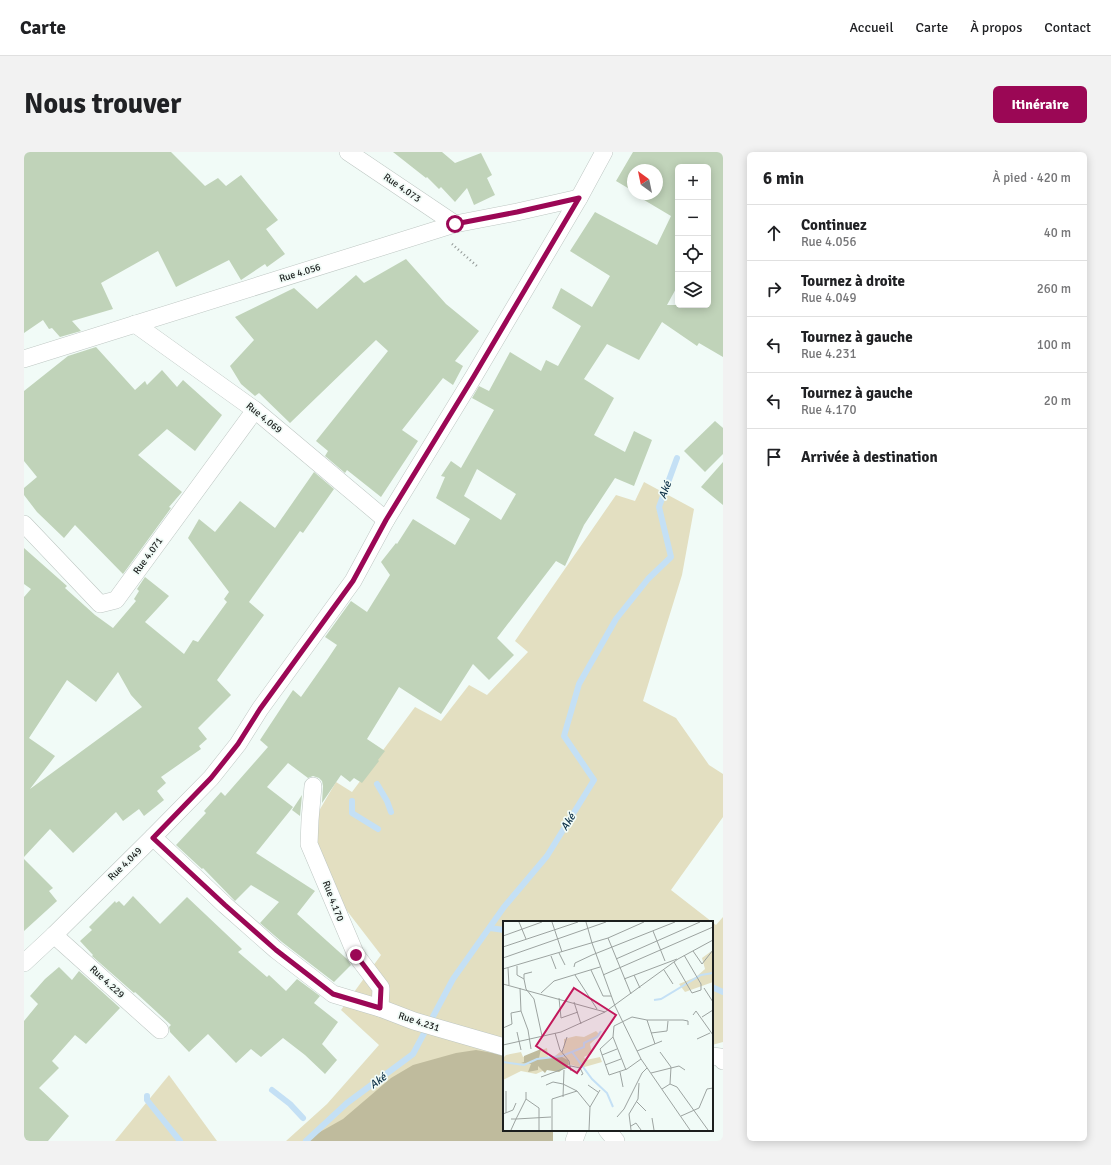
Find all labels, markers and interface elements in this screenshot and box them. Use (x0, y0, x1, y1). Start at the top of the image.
text: Carte (20, 16, 66, 40)
text: Accueil (849, 19, 894, 36)
text: Carte (916, 19, 948, 36)
text: À propos (970, 19, 1022, 36)
text: Contact (1044, 19, 1091, 36)
button: Itinéraire (993, 86, 1087, 123)
text: Nous trouver (24, 87, 181, 121)
north arrow (627, 164, 663, 200)
map controls (675, 164, 711, 308)
button: + (675, 164, 711, 200)
text: 6 min (763, 168, 804, 189)
text: À pied · 420 m (992, 170, 1071, 186)
street label: Rue 4.073 (381, 171, 423, 205)
button: − (675, 200, 711, 236)
route start (446, 215, 464, 233)
text: Continuez (801, 216, 867, 234)
icon: ahead (763, 222, 785, 244)
text: 40 m (1044, 225, 1071, 241)
text: Rue 4.056 (801, 234, 856, 250)
button: locate (675, 236, 711, 272)
street label: Rue 4.056 (278, 261, 322, 285)
button: layers (675, 272, 711, 308)
text: Tournez à droite (801, 272, 905, 290)
icon: right (763, 278, 785, 300)
text: 260 m (1037, 281, 1071, 297)
text: Rue 4.049 (801, 290, 856, 306)
text: Tournez à gauche (801, 328, 913, 346)
icon: left (763, 334, 785, 356)
text: 100 m (1037, 337, 1071, 353)
text: Rue 4.231 (801, 346, 856, 362)
text: Tournez à gauche (801, 384, 913, 402)
icon: left (763, 390, 785, 412)
text: 20 m (1044, 393, 1071, 409)
street label: Rue 4.069 (244, 400, 284, 436)
text: Rue 4.170 (801, 402, 856, 418)
icon: arrive (763, 446, 785, 468)
text: Arrivée à destination (801, 448, 938, 466)
water label: Aké (656, 478, 675, 500)
street label: Rue 4.071 (131, 535, 165, 577)
water label: Aké (558, 810, 579, 833)
street label: Rue 4.049 (105, 845, 145, 883)
street label: Rue 4.170 (320, 879, 346, 923)
inset map (503, 921, 713, 1131)
route end (347, 946, 365, 964)
street label: Rue 4.229 (87, 963, 127, 1001)
street label: Rue 4.231 (397, 1010, 441, 1034)
water label: Aké (367, 1070, 390, 1091)

